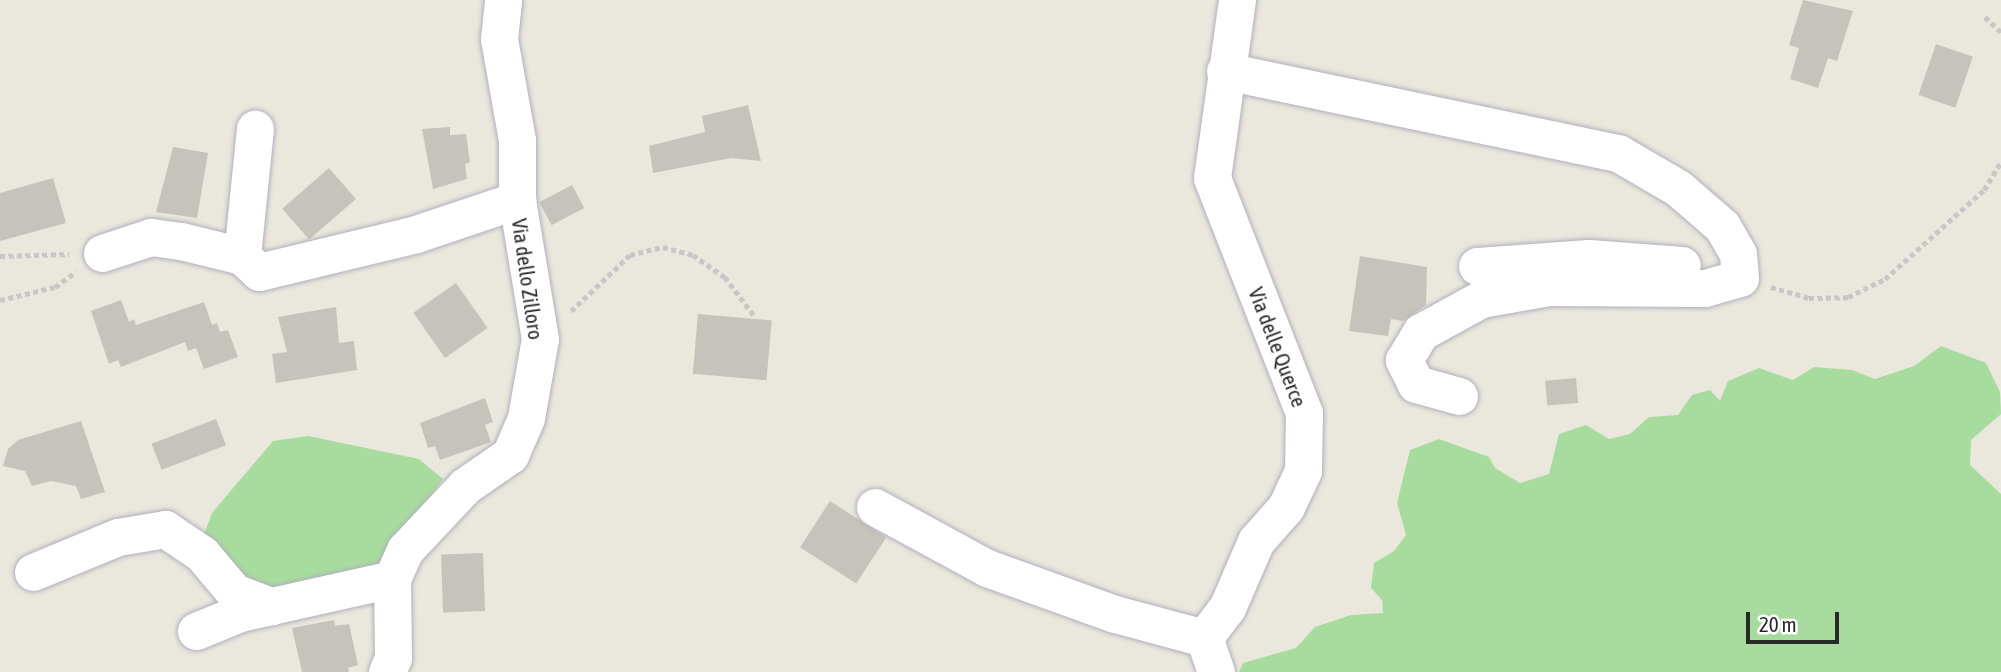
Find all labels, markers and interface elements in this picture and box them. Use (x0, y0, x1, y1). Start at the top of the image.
street label: Via dello Zilloro (507, 217, 549, 341)
street label: Via delle Querce (1244, 284, 1312, 410)
scale bar (1749, 598, 1842, 642)
text: 20 m (1759, 612, 1797, 636)

